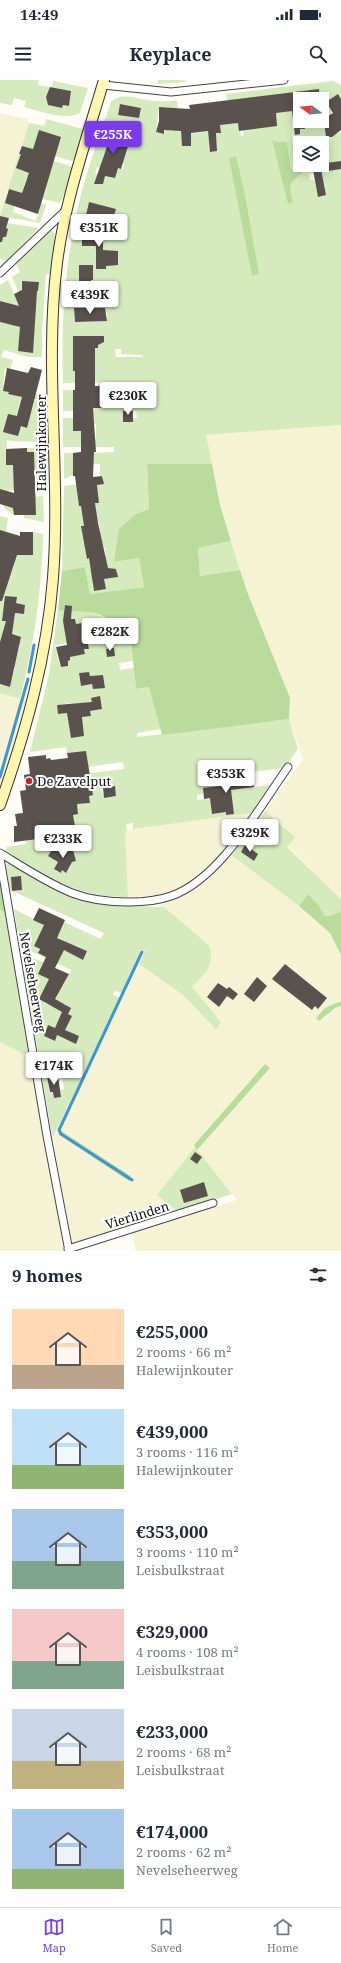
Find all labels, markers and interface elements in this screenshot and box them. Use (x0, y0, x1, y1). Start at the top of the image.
text: 14:49 (20, 4, 58, 24)
text: Keyplace (129, 42, 212, 66)
icon: menu (12, 43, 34, 65)
icon: search (307, 43, 329, 65)
north arrow (293, 92, 329, 128)
map controls (293, 92, 329, 172)
pin: €255K (85, 121, 141, 155)
text: €255K (94, 125, 132, 143)
button: layers (293, 136, 329, 172)
pin: €351K (71, 214, 127, 248)
text: €351K (80, 218, 118, 236)
pin: €439K (62, 281, 118, 315)
text: €439K (71, 285, 109, 303)
pin: €230K (100, 382, 156, 416)
text: €230K (109, 386, 147, 404)
street label: Halewijnkouter (32, 394, 50, 492)
pin: €282K (82, 618, 138, 652)
text: €282K (91, 622, 129, 640)
pin: €353K (198, 760, 254, 794)
text: €353K (207, 764, 245, 782)
place label: De Zavelput (37, 772, 112, 790)
marker: De Zavelput (24, 776, 34, 786)
pin: €329K (222, 819, 278, 853)
text: €329K (231, 823, 269, 841)
pin: €233K (35, 825, 91, 859)
text: €233K (44, 829, 82, 847)
street label: Nevelseheerweg (15, 930, 51, 1034)
pin: €174K (26, 1052, 82, 1086)
text: €174K (35, 1056, 73, 1074)
street label: Vierlinden (103, 1197, 172, 1233)
text: 9 homes (12, 1264, 82, 1287)
icon: filters (307, 1264, 329, 1286)
text: €255,000 (136, 1320, 208, 1343)
icon: home (44, 1325, 92, 1373)
text: 2 rooms · 66 m² (136, 1343, 231, 1361)
text: Halewijnkouter (136, 1361, 233, 1379)
text: €439,000 (136, 1420, 208, 1443)
icon: home (44, 1425, 92, 1473)
text: 3 rooms · 116 m² (136, 1443, 239, 1461)
text: Halewijnkouter (136, 1461, 233, 1479)
text: €353,000 (136, 1520, 208, 1543)
icon: home (44, 1525, 92, 1573)
text: 3 rooms · 110 m² (136, 1543, 239, 1561)
text: Leisbulkstraat (136, 1561, 224, 1579)
text: €329,000 (136, 1620, 208, 1643)
icon: home (44, 1625, 92, 1673)
text: 4 rooms · 108 m² (136, 1643, 239, 1661)
text: Leisbulkstraat (136, 1661, 224, 1679)
text: €233,000 (136, 1720, 208, 1743)
icon: home (44, 1725, 92, 1773)
text: 2 rooms · 68 m² (136, 1743, 231, 1761)
text: Leisbulkstraat (136, 1761, 224, 1779)
text: €174,000 (136, 1820, 208, 1843)
icon: home (44, 1825, 92, 1873)
text: 2 rooms · 62 m² (136, 1843, 231, 1861)
text: Nevelseheerweg (136, 1861, 238, 1879)
tab: Map (43, 1916, 66, 1955)
tab: Saved (151, 1916, 182, 1955)
tab: Home (267, 1916, 298, 1955)

